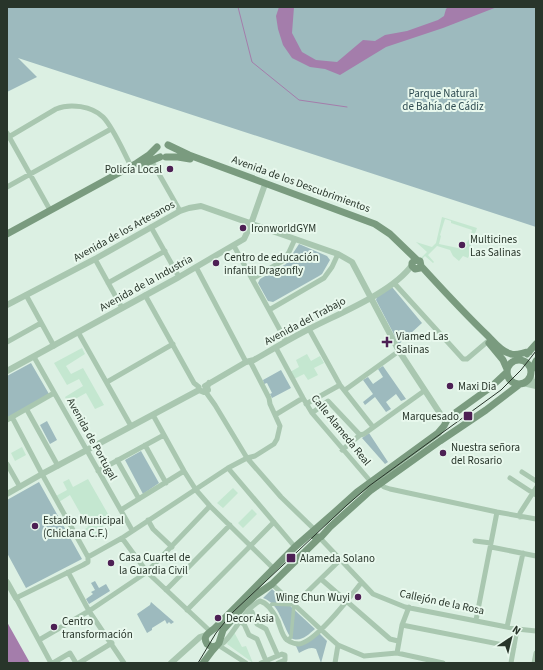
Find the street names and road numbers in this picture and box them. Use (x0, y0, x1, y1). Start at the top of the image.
street label: Avenida de los Descubrimientos (230, 152, 373, 216)
street label: Avenida de los Artesanos (71, 197, 178, 265)
street label: Avenida de la Industria (97, 251, 195, 315)
street label: Avenida del Trabajo (262, 293, 348, 349)
street label: Calle Alameda Real (308, 391, 375, 469)
street label: Avenida de Portugal (63, 395, 121, 483)
street label: Callejón de la Rosa (398, 586, 486, 618)

